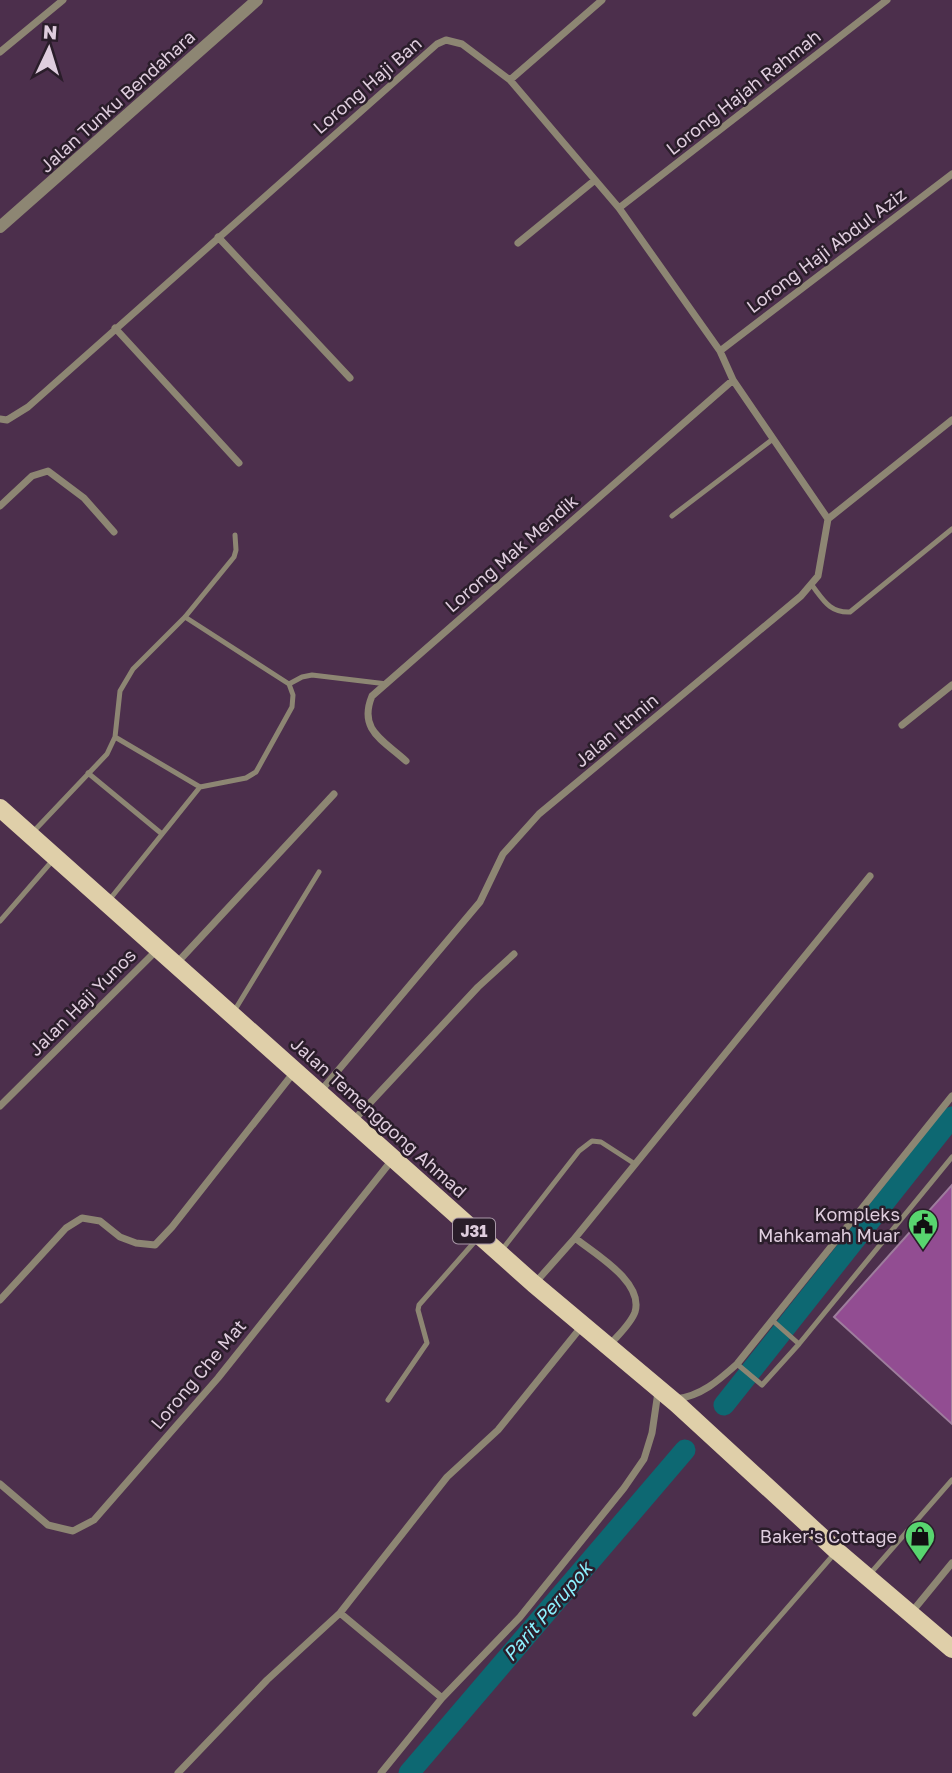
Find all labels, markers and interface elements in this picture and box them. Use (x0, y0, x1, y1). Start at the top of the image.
north arrow (14, 14, 84, 84)
text: N (42, 20, 58, 44)
street label: Jalan Tunku Bendahara (35, 25, 199, 177)
street label: Lorong Hajah Rahmah (661, 25, 825, 159)
street label: Lorong Haji Ban (308, 32, 426, 138)
street label: Lorong Haji Abdul Aziz (742, 183, 910, 317)
street label: Lorong Mak Mendik (440, 489, 582, 617)
street label: Jalan Ithnin (570, 689, 662, 771)
street label: Jalan Haji Yunos (24, 944, 140, 1060)
street label: Jalan Temenggong Ahmad (287, 1032, 471, 1202)
place label: Kompleks Mahkamah Muar (758, 1203, 900, 1246)
public building icon: Kompleks Mahkamah Muar (906, 1207, 940, 1251)
road number: J31 (453, 1218, 495, 1244)
street label: Lorong Che Mat (146, 1315, 250, 1433)
shop icon: Baker's Cottage (903, 1519, 937, 1563)
place label: Baker's Cottage (760, 1525, 897, 1547)
water label: Parit Perupok (498, 1555, 598, 1665)

